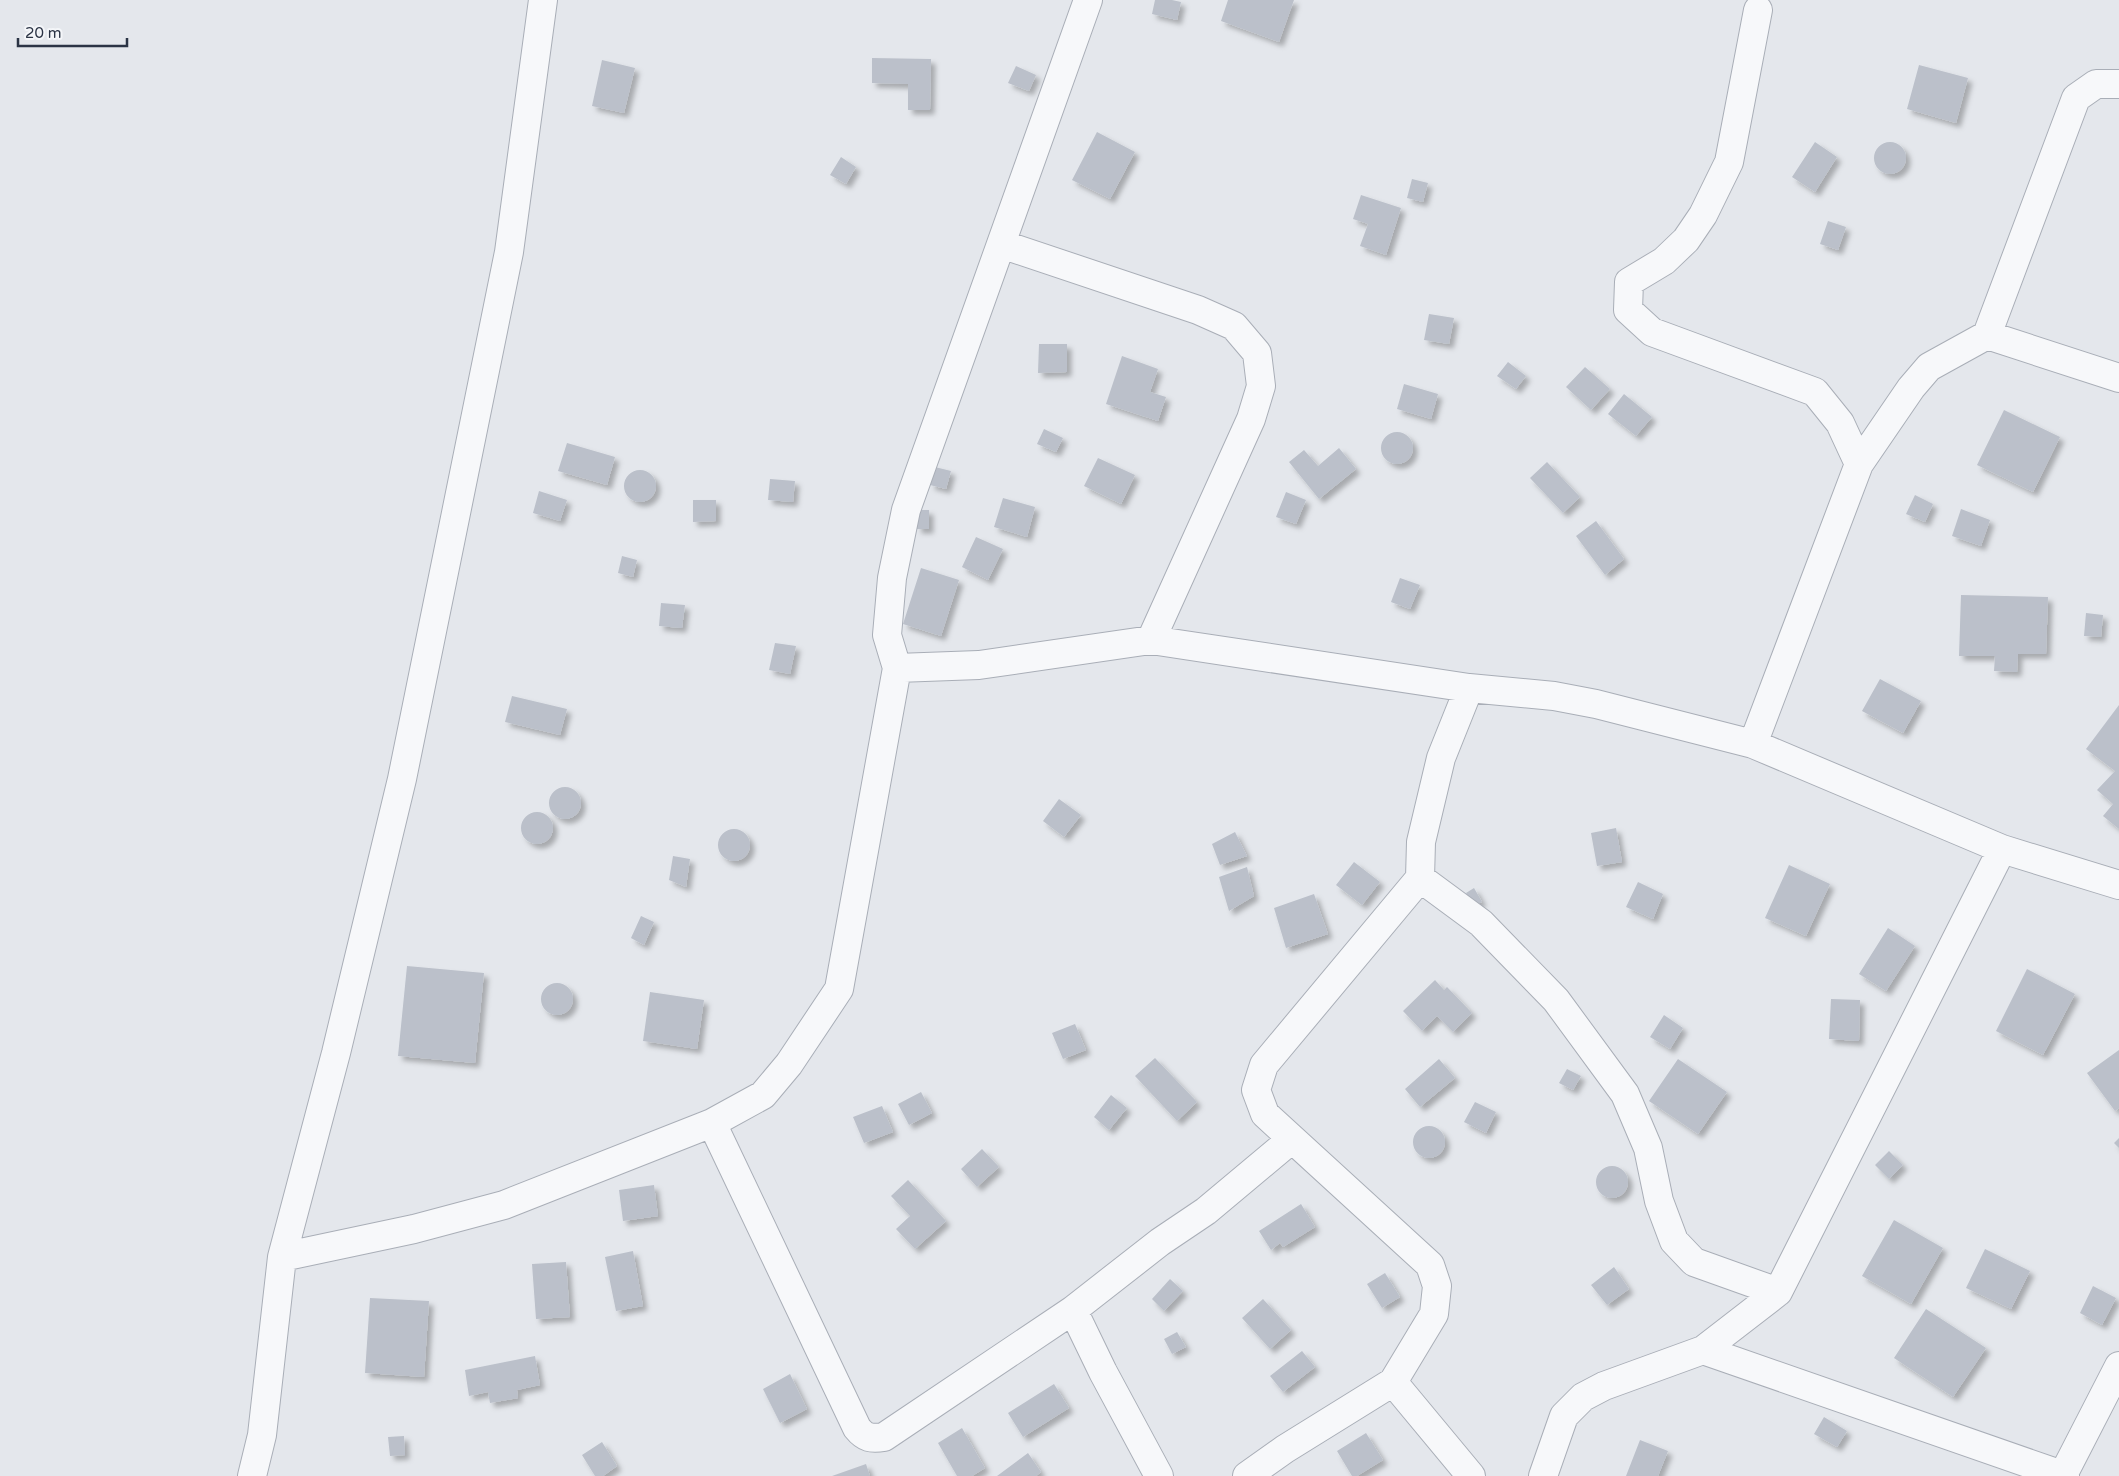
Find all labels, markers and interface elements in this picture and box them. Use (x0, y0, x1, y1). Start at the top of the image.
scale bar (18, 15, 126, 47)
text: 20 m (25, 24, 62, 42)

